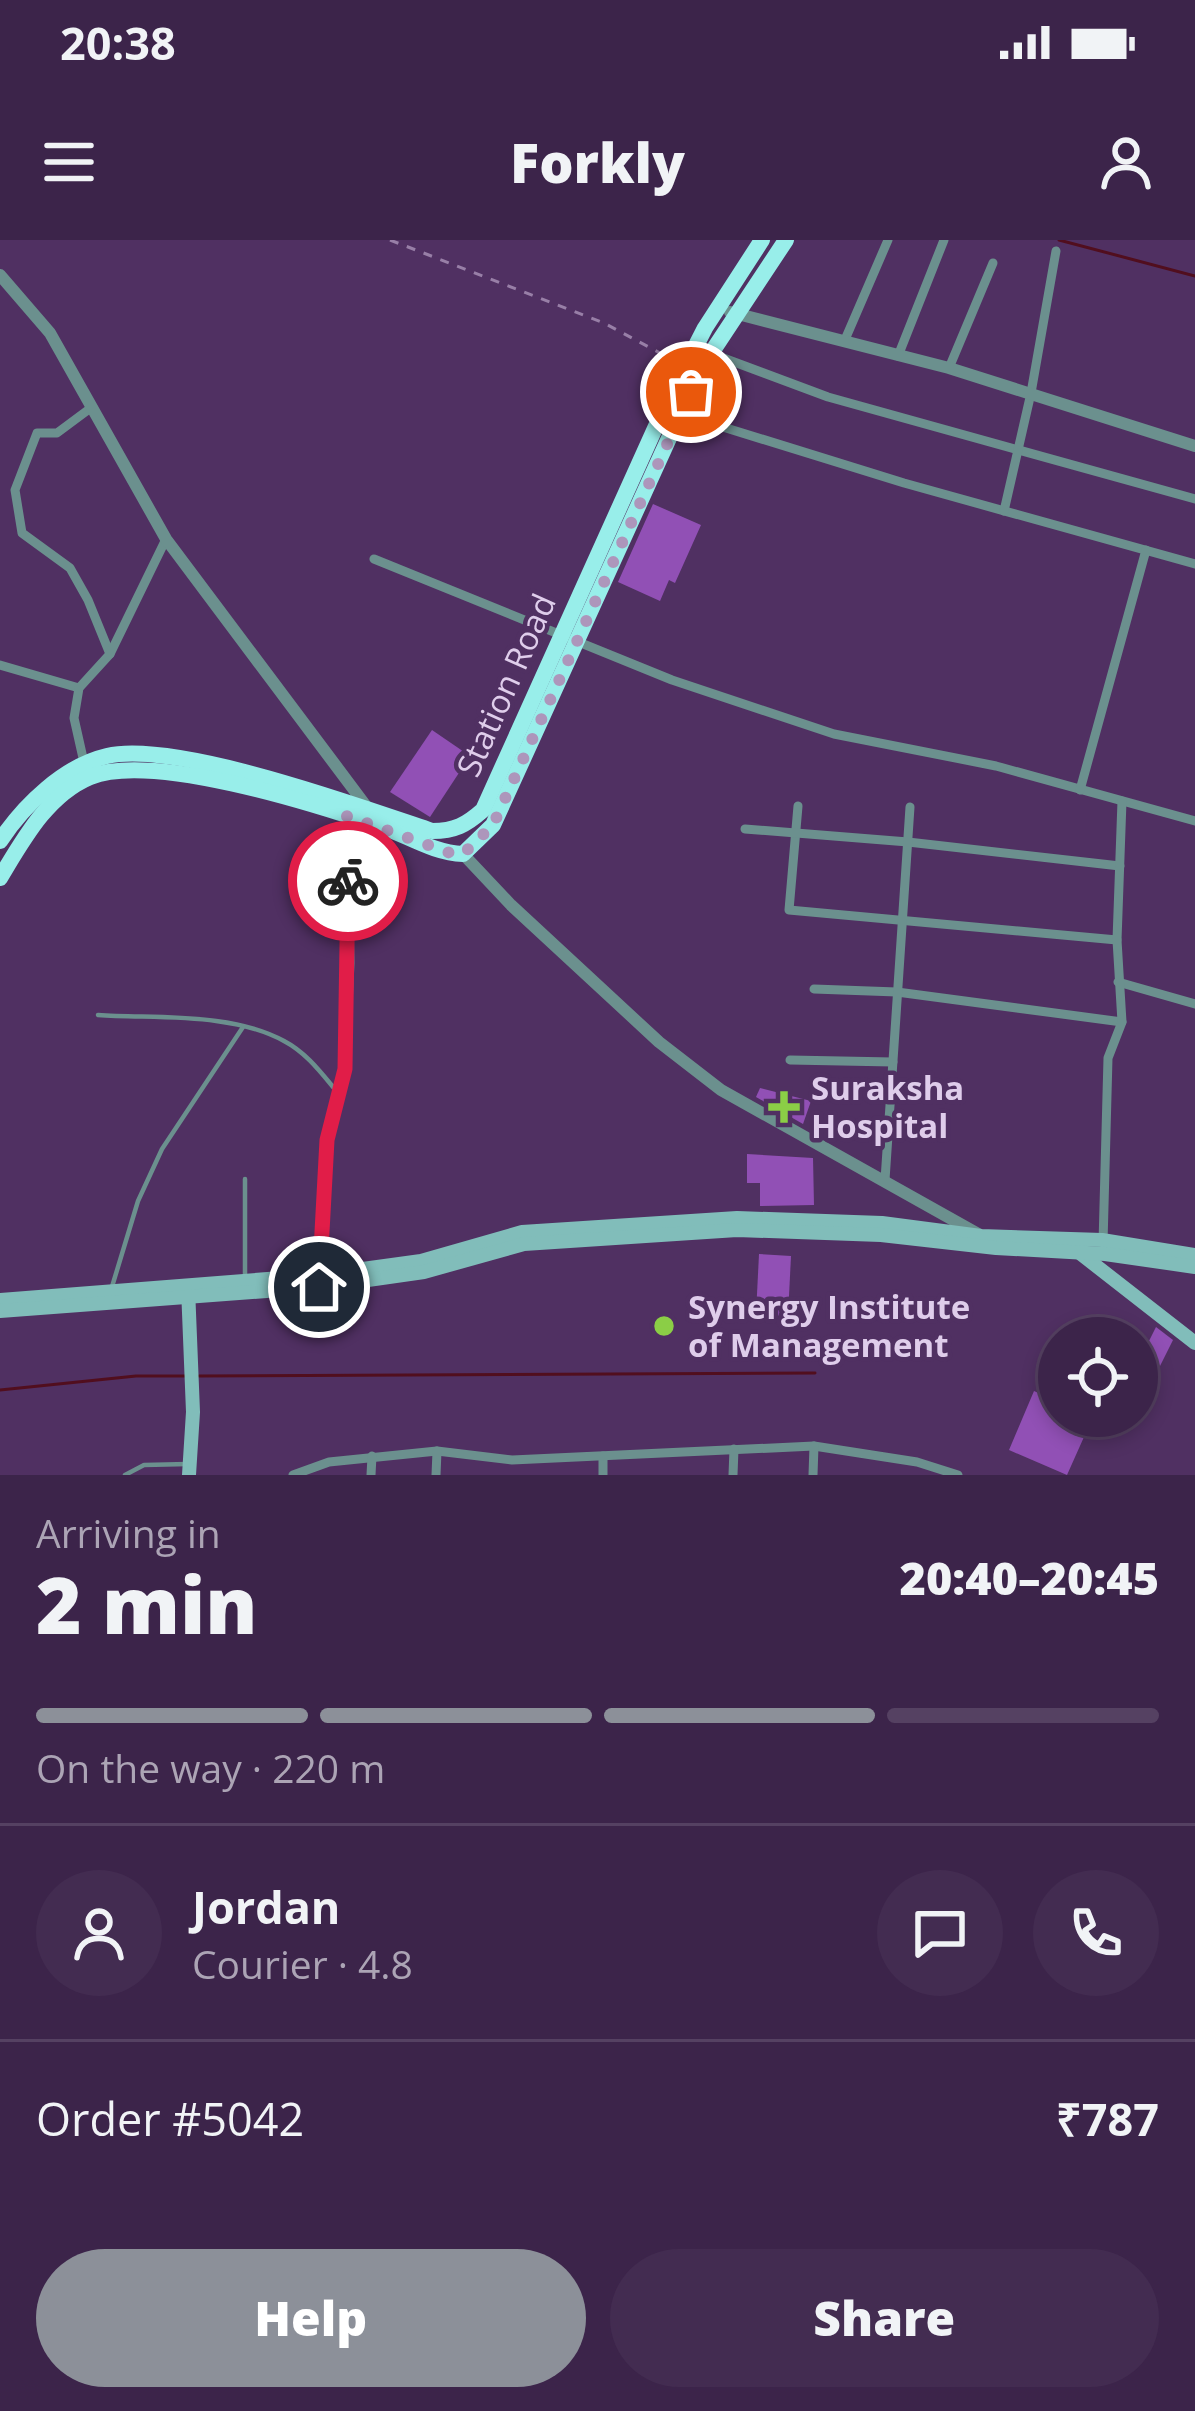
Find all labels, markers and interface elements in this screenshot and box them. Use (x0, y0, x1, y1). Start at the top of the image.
text: 20:38 (60, 12, 176, 73)
text: Forkly (510, 125, 685, 199)
icon: menu (36, 129, 102, 195)
icon: person (1093, 129, 1159, 195)
pin (640, 341, 742, 443)
icon: bag (658, 359, 724, 425)
street label: Station Road (445, 586, 566, 783)
courier (288, 821, 408, 941)
icon: bike (315, 848, 381, 914)
place label: Suraksha Hospital (811, 1065, 964, 1148)
marker: Suraksha Hospital (768, 1091, 800, 1123)
pin (268, 1236, 370, 1338)
icon: home (286, 1254, 352, 1320)
place label: Synergy Institute of Management (688, 1284, 970, 1367)
marker: Synergy Institute of Management (651, 1313, 677, 1339)
map controls (1038, 1317, 1158, 1437)
button: locate (1038, 1317, 1158, 1437)
text: Arriving in (36, 1506, 221, 1559)
text: 20:40–20:45 (900, 1547, 1159, 1608)
text: 2 min (36, 1551, 258, 1657)
text: On the way · 220 m (36, 1741, 385, 1794)
button: person (36, 1870, 162, 1996)
button: chat (877, 1870, 1003, 1996)
button: phone (1033, 1870, 1159, 1996)
text: Jordan (192, 1876, 340, 1937)
text: Courier · 4.8 (192, 1937, 413, 1990)
text: Order #5042 (36, 2088, 304, 2149)
text: ₹787 (1056, 2088, 1159, 2149)
button: Help (36, 2249, 586, 2387)
button: Share (610, 2249, 1159, 2387)

